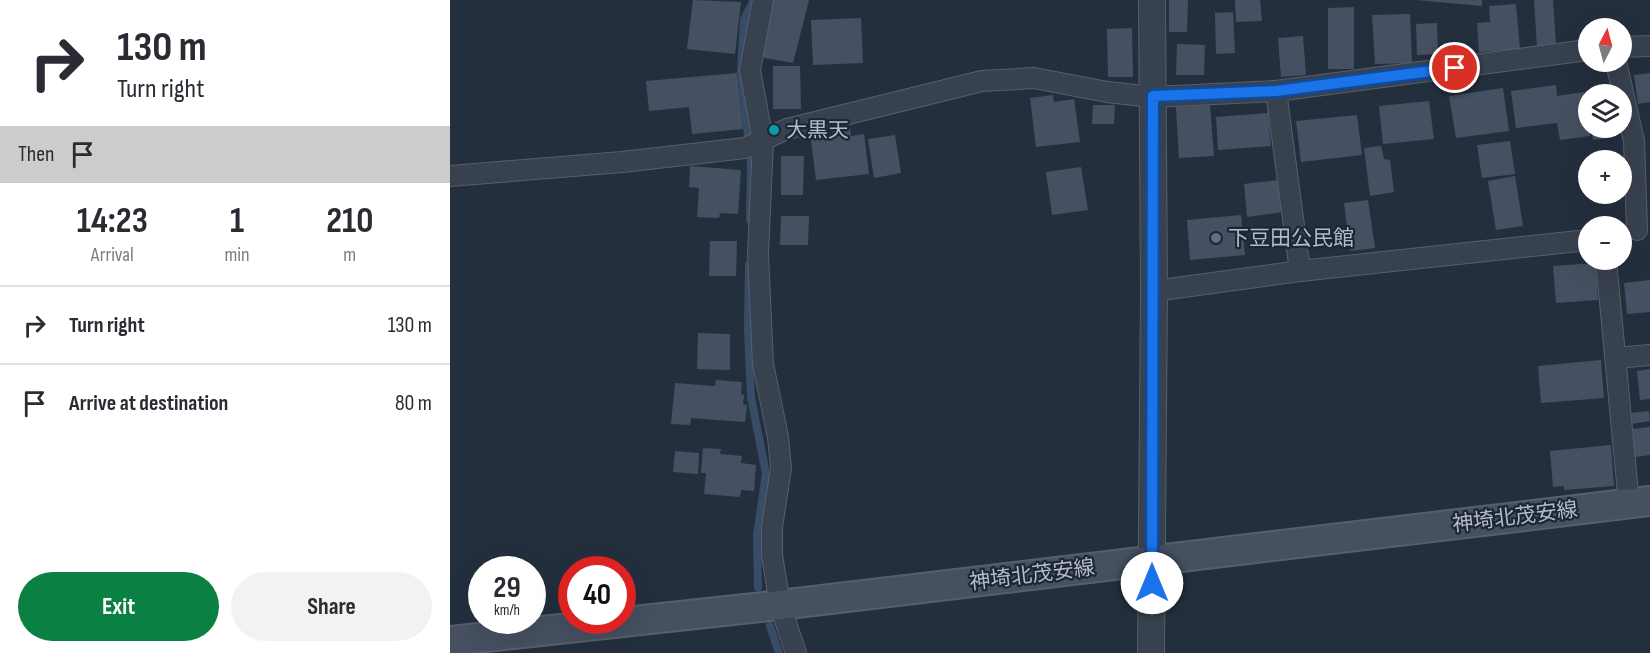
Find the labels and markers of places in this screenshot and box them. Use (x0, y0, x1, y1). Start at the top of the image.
pin (1429, 42, 1480, 93)
place label: 大黒天 (786, 118, 849, 143)
marker: 大黒天 (767, 123, 781, 137)
place label: 下豆田公民館 (1228, 226, 1354, 251)
marker: 下豆田公民館 (1209, 231, 1223, 245)

